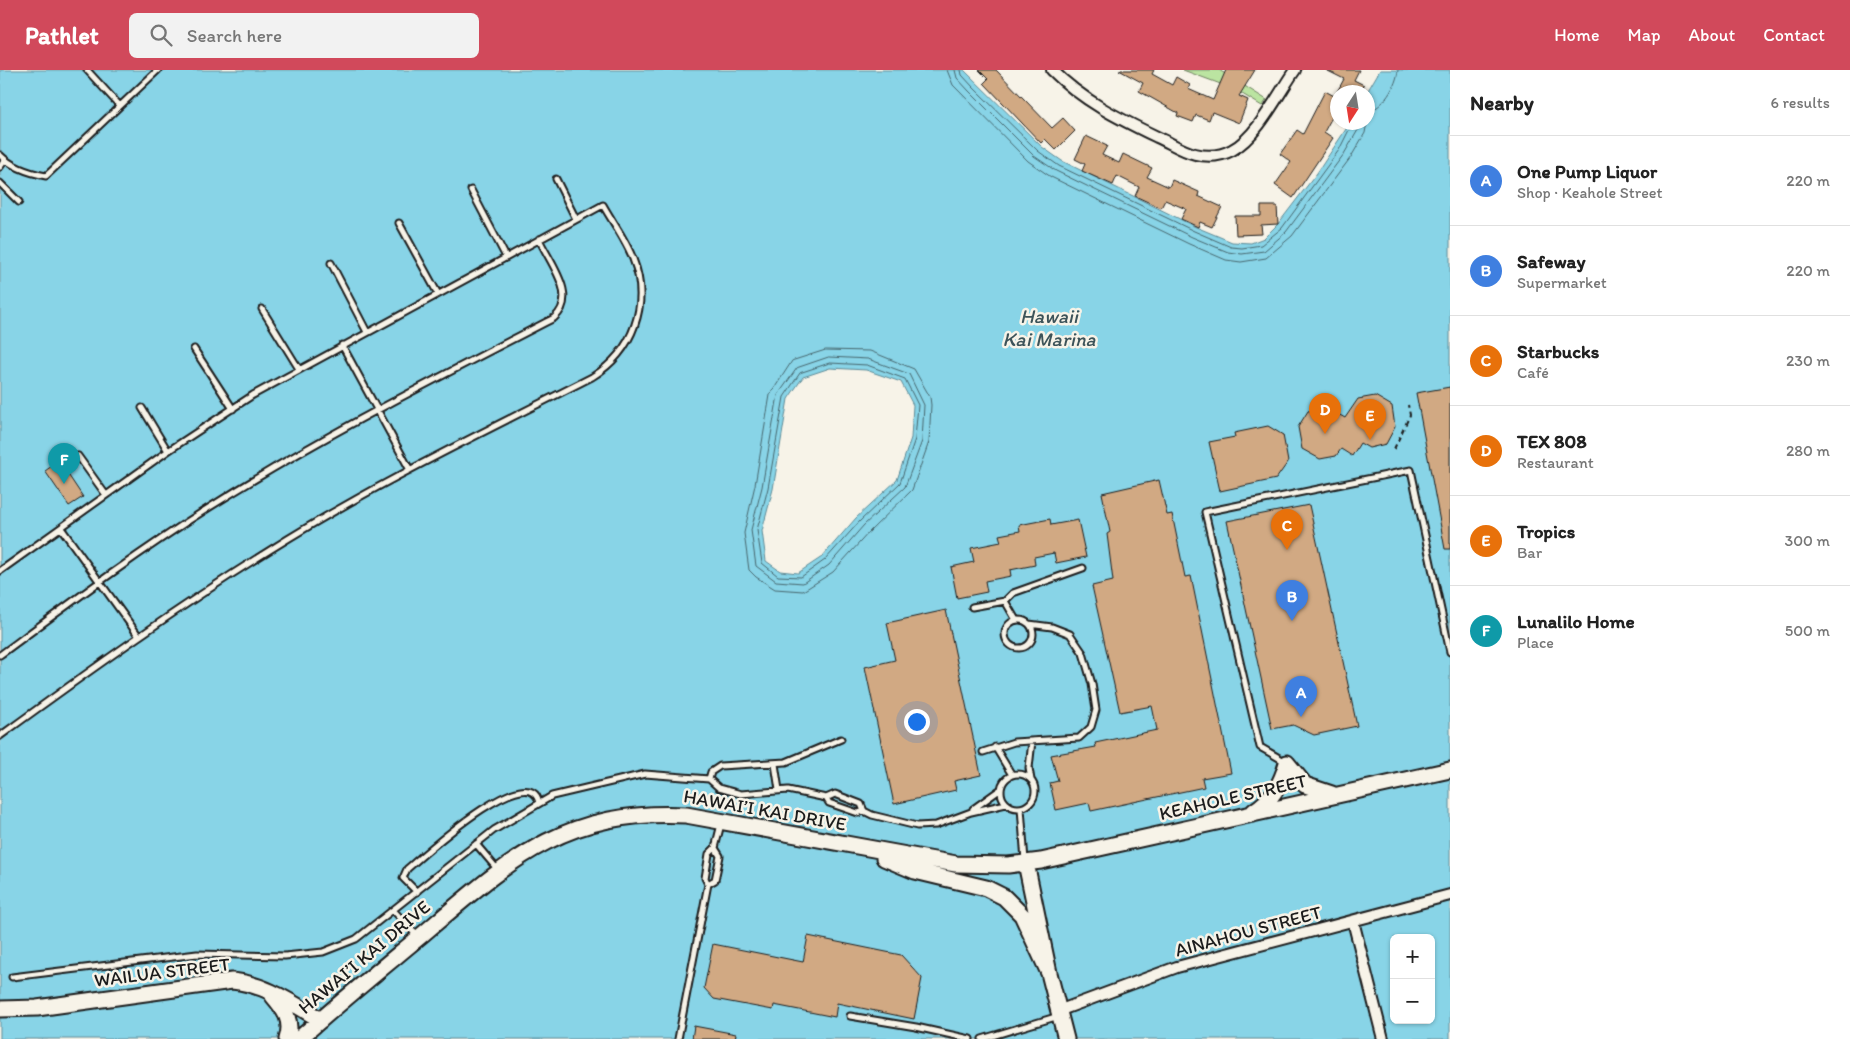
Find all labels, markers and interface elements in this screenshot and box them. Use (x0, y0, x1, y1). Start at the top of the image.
search box (129, 13, 479, 58)
text: Pathlet (25, 21, 99, 50)
icon: search (147, 21, 175, 49)
text: Search here (187, 24, 282, 47)
text: Home (1554, 24, 1600, 46)
text: Map (1628, 24, 1661, 46)
text: About (1689, 24, 1735, 46)
text: Contact (1763, 24, 1825, 46)
north arrow (1330, 85, 1375, 130)
text: Nearby (1470, 90, 1534, 115)
text: 6 results (1770, 93, 1830, 112)
text: One Pump Liquor (1517, 160, 1657, 183)
text: A (1481, 171, 1491, 190)
text: 220 m (1786, 171, 1830, 190)
text: Shop · Keahole Street (1517, 183, 1663, 202)
text: Safeway (1517, 250, 1585, 273)
text: B (1481, 261, 1491, 280)
text: 220 m (1786, 261, 1830, 280)
text: Supermarket (1517, 273, 1607, 292)
water label: Hawaii Kai Marina (1003, 304, 1097, 351)
text: Starbucks (1517, 340, 1599, 363)
text: C (1481, 351, 1491, 370)
text: 230 m (1786, 351, 1830, 370)
text: Café (1517, 363, 1549, 382)
pin: D (1309, 393, 1341, 434)
pin: E (1354, 399, 1386, 440)
text: TEX 808 (1517, 430, 1587, 453)
text: D (1481, 441, 1491, 460)
text: 280 m (1786, 441, 1830, 460)
pin: F (48, 443, 80, 484)
text: Restaurant (1517, 453, 1594, 472)
pin: C (1271, 509, 1303, 550)
text: Tropics (1517, 520, 1575, 543)
text: E (1482, 531, 1490, 550)
text: 300 m (1785, 531, 1830, 550)
text: Bar (1517, 543, 1542, 562)
pin: B (1276, 580, 1308, 621)
text: Lunalilo Home (1517, 610, 1635, 633)
text: F (1482, 621, 1490, 640)
text: 500 m (1785, 621, 1830, 640)
text: Place (1517, 633, 1554, 652)
pin: A (1285, 676, 1317, 717)
your location (904, 709, 930, 735)
street label: KEAHOLE STREET (1157, 769, 1309, 825)
street label: HAWAI’I KAI DRIVE (682, 784, 848, 836)
street label: HAWAI’I KAI DRIVE (293, 895, 435, 1019)
street label: AINAHOU STREET (1172, 900, 1324, 962)
map controls (1390, 934, 1435, 1024)
button: + (1390, 934, 1435, 979)
street label: WAILUA STREET (93, 952, 232, 992)
button: − (1390, 979, 1435, 1024)

